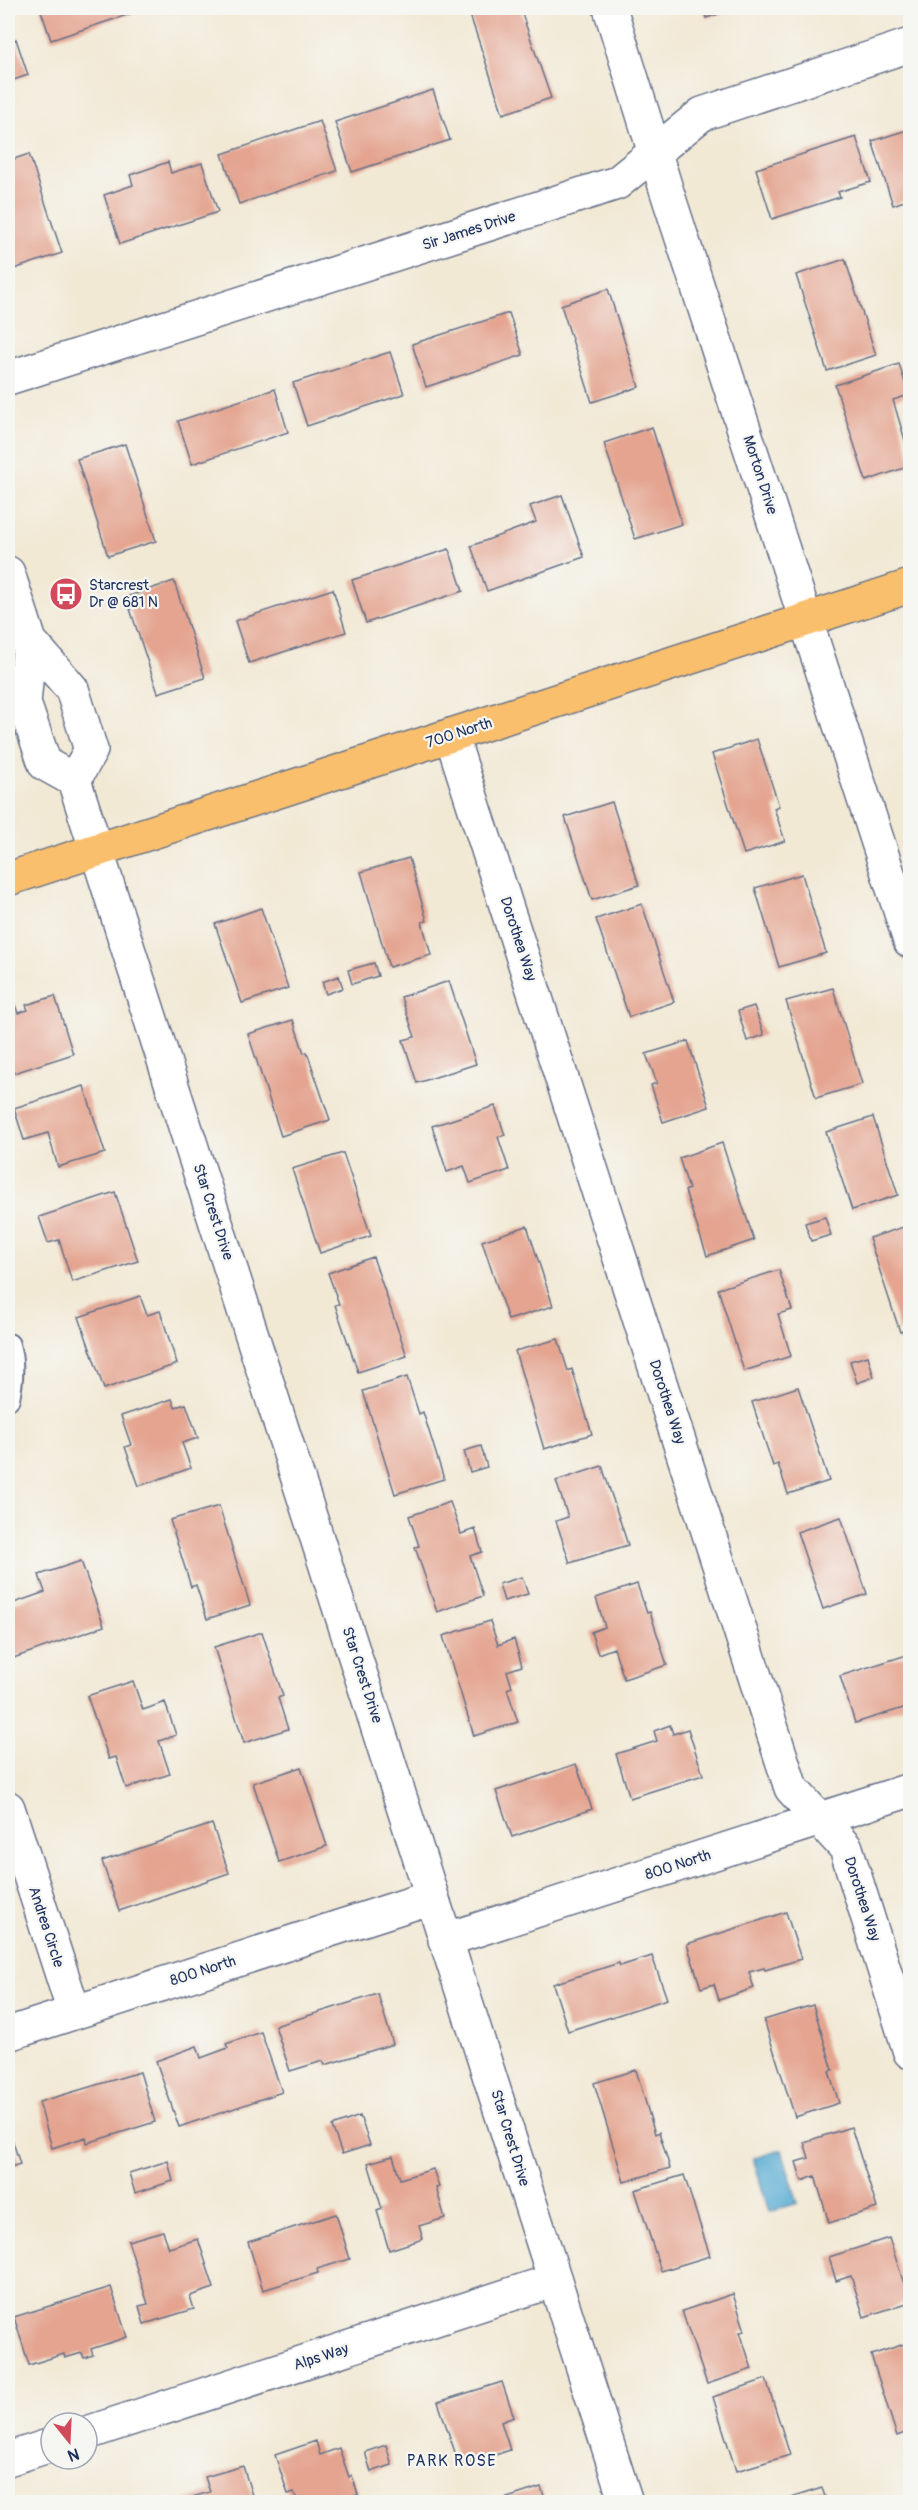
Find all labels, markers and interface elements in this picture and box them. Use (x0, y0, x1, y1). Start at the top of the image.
street label: Sir James Drive (420, 207, 519, 255)
street label: Morton Drive (738, 433, 782, 517)
bus stop icon: Starcrest Dr @ 681 N (48, 576, 84, 612)
place label: Starcrest Dr @ 681 N (89, 576, 158, 612)
street label: 700 North (424, 713, 494, 753)
street label: Dorothea Way (495, 894, 541, 984)
street label: Star Crest Drive (188, 1161, 238, 1263)
street label: Dorothea Way (644, 1357, 690, 1447)
street label: Star Crest Drive (337, 1624, 387, 1726)
street label: 800 North (643, 1845, 713, 1885)
street label: Dorothea Way (839, 1854, 885, 1944)
street label: Andrea Circle (24, 1884, 68, 1971)
street label: 800 North (168, 1951, 238, 1991)
street label: Star Crest Drive (486, 2087, 534, 2189)
street label: Alps Way (291, 2339, 351, 2375)
north arrow (39, 2411, 99, 2471)
text: N (65, 2443, 82, 2466)
district label: PARK ROSE (407, 2451, 497, 2471)

